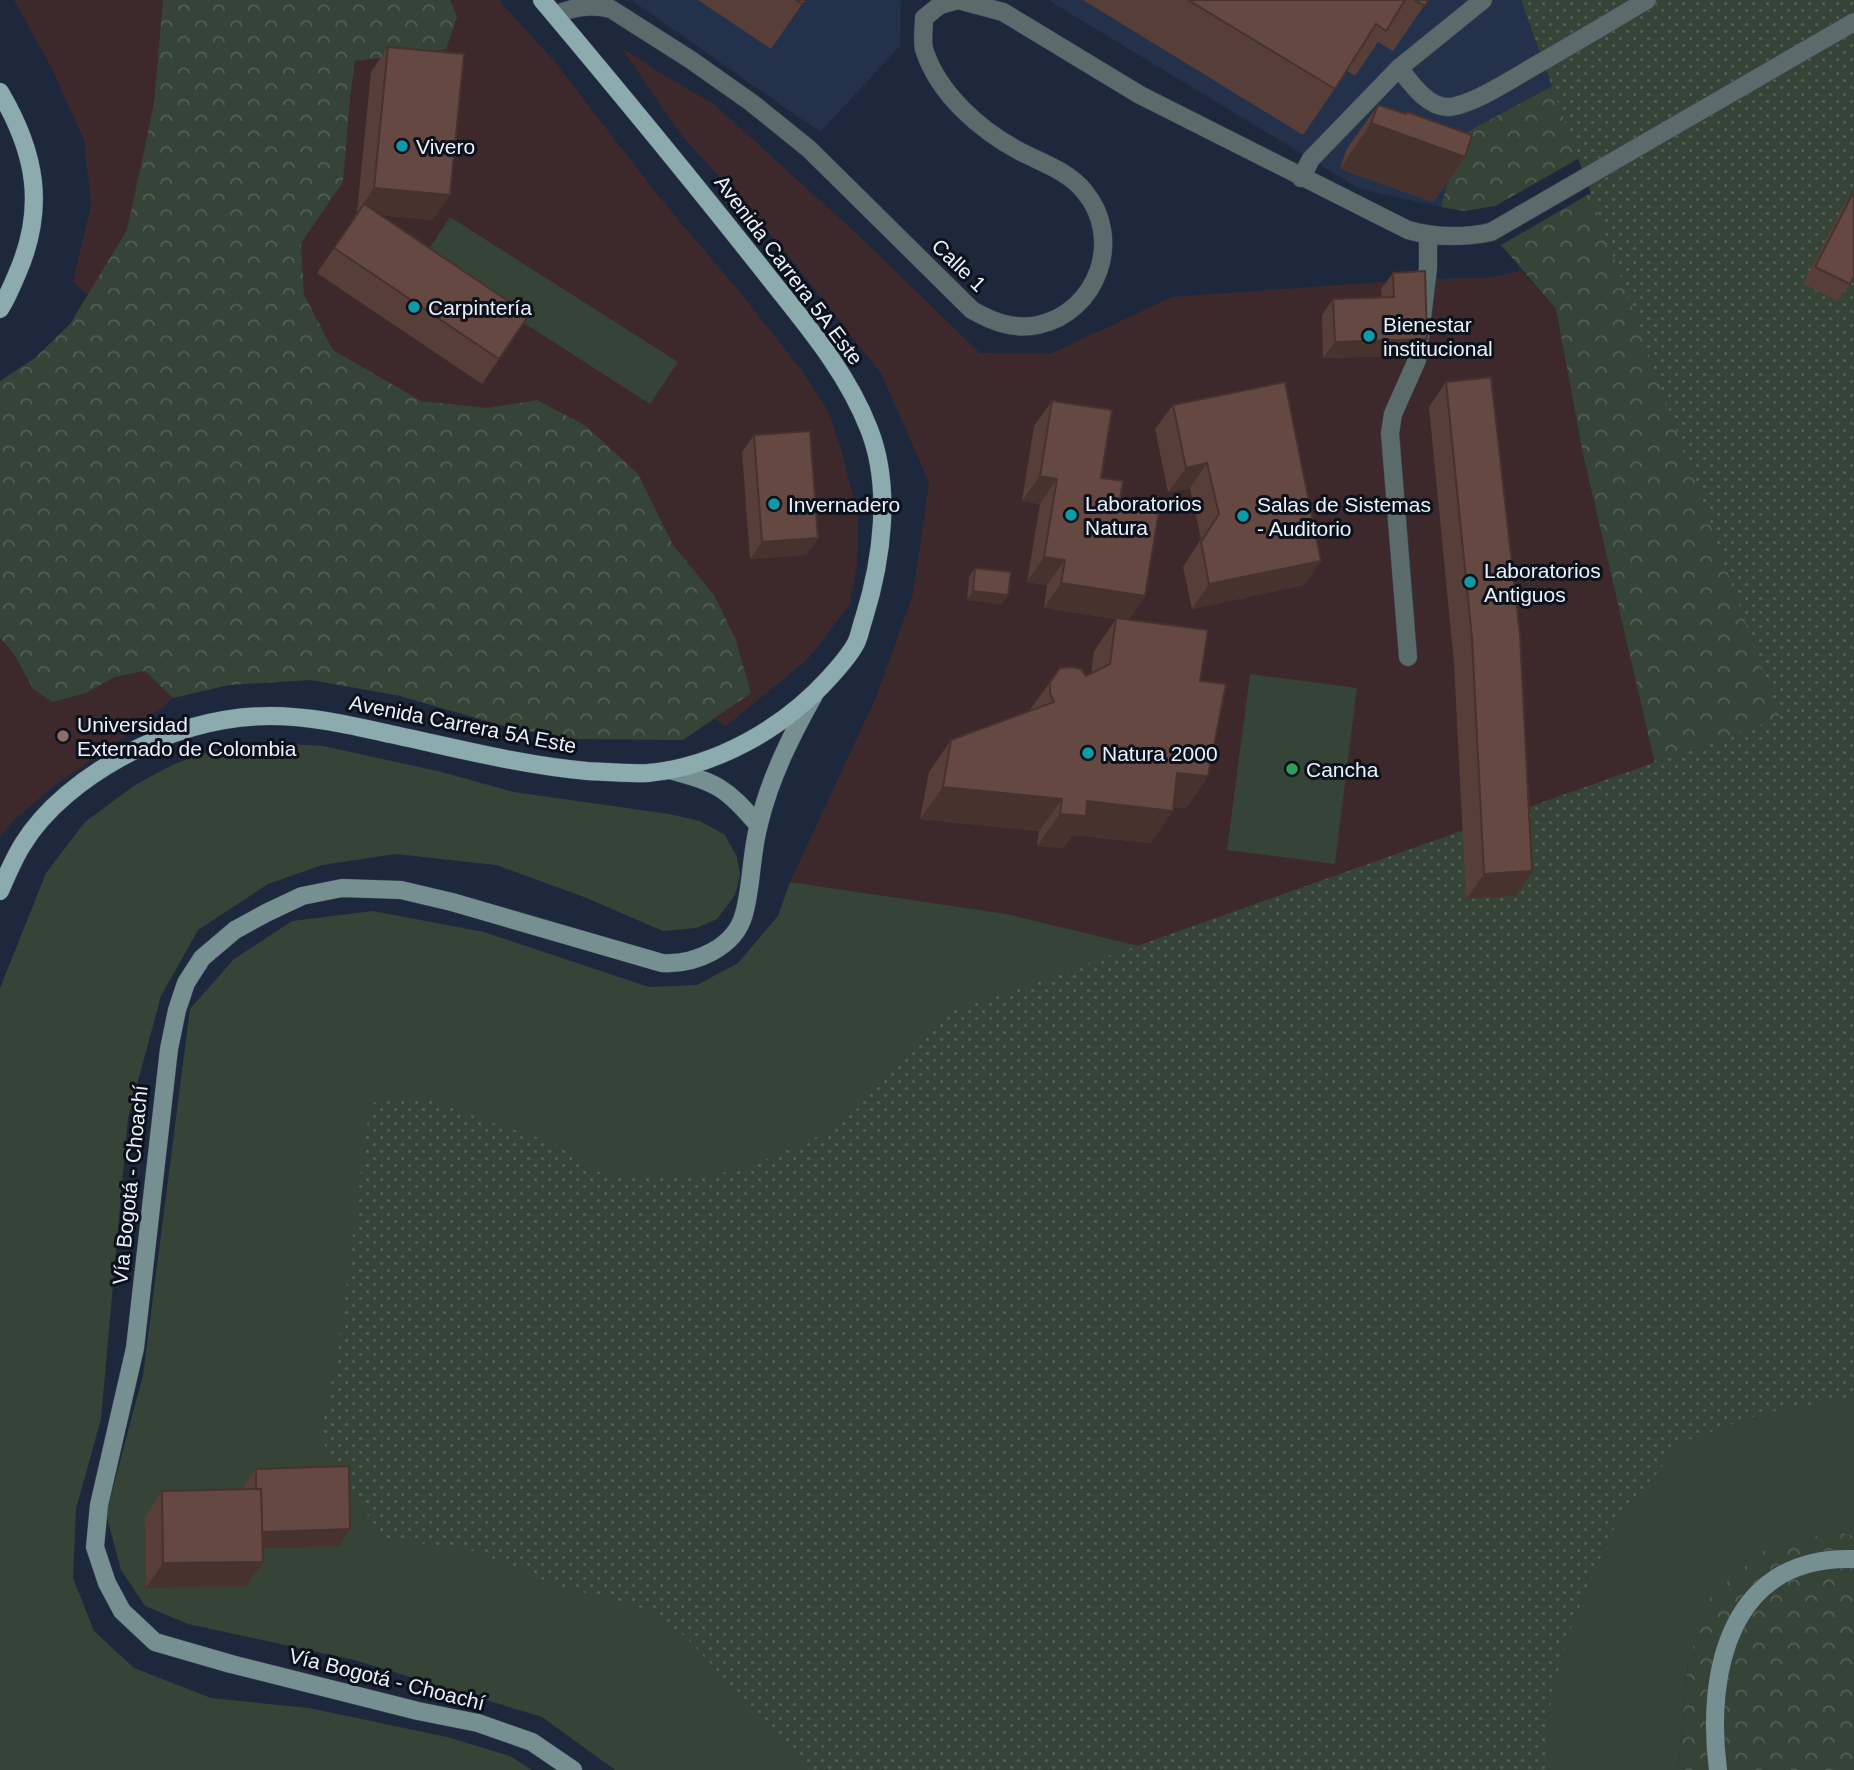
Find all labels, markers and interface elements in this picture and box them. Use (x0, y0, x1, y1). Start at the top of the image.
place label: Vivero (416, 135, 475, 158)
marker: Vivero (394, 138, 410, 154)
street label: Avenida Carrera 5A Este (710, 171, 868, 369)
street label: Calle 1 (927, 234, 991, 296)
place label: Carpintería (428, 296, 532, 319)
marker: Carpintería (406, 299, 422, 315)
place label: Bienestar institucional (1383, 313, 1493, 360)
marker: Bienestar institucional (1361, 328, 1377, 344)
place label: Laboratorios Natura (1085, 492, 1202, 539)
place label: Invernadero (788, 493, 900, 516)
place label: Salas de Sistemas - Auditorio (1257, 493, 1431, 540)
marker: Invernadero (766, 496, 782, 512)
marker: Laboratorios Natura (1063, 507, 1079, 523)
marker: Salas de Sistemas - Auditorio (1235, 508, 1251, 524)
place label: Laboratorios Antiguos (1484, 559, 1601, 606)
marker: Laboratorios Antiguos (1462, 574, 1478, 590)
street label: Avenida Carrera 5A Este (348, 691, 578, 757)
place label: Universidad Externado de Colombia (77, 713, 297, 760)
marker: Universidad Externado de Colombia (55, 728, 71, 744)
place label: Natura 2000 (1102, 742, 1218, 765)
marker: Natura 2000 (1080, 745, 1096, 761)
place label: Cancha (1306, 758, 1379, 781)
marker: Cancha (1284, 761, 1300, 777)
street label: Vía Bogotá - Choachí (108, 1084, 152, 1286)
street label: Vía Bogotá - Choachí (287, 1644, 487, 1714)

